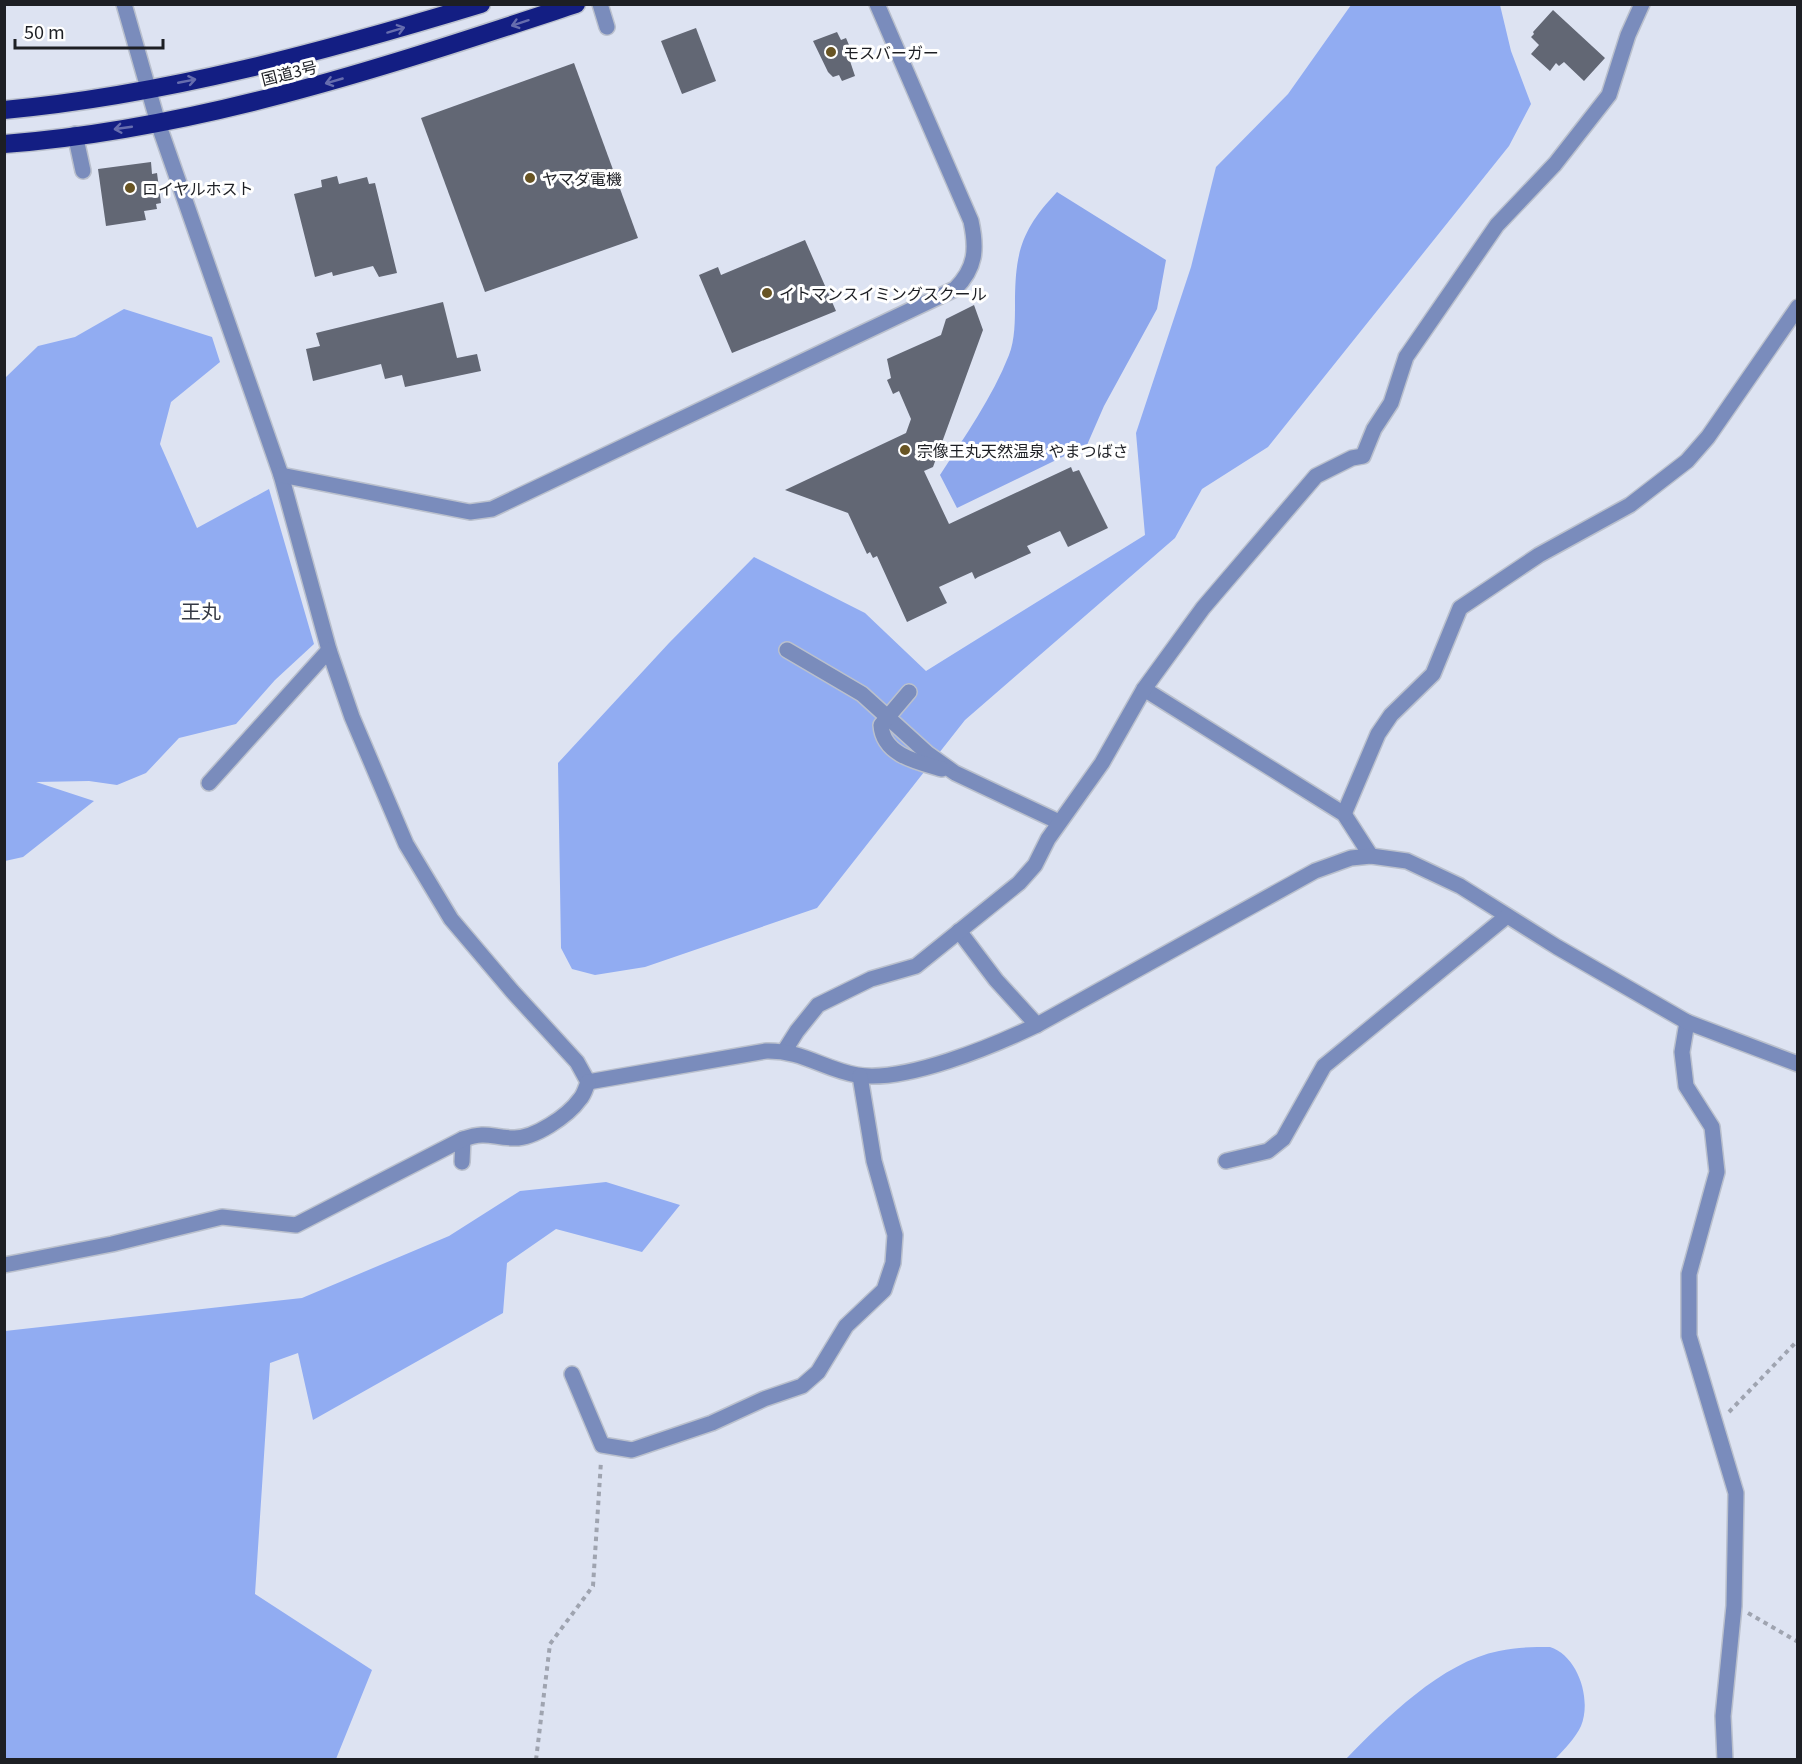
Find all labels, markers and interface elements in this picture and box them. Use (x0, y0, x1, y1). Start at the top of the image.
scale bar (15, 12, 164, 50)
text: 50 m (24, 18, 65, 44)
one-way arrow (511, 18, 530, 29)
one-way arrow (387, 24, 406, 35)
place label: モスバーガー (843, 40, 939, 64)
marker: モスバーガー (824, 45, 838, 59)
street label: 国道3号 (258, 53, 320, 91)
one-way arrow (176, 75, 196, 86)
one-way arrow (325, 76, 344, 87)
one-way arrow (114, 123, 134, 134)
place label: ヤマダ電機 (542, 166, 622, 190)
marker: ヤマダ電機 (523, 171, 537, 185)
place label: ロイヤルホスト (142, 176, 254, 200)
marker: ロイヤルホスト (123, 181, 137, 195)
place label: イトマンスイミングスクール (779, 281, 987, 305)
marker: イトマンスイミングスクール (760, 286, 774, 300)
place label: 宗像王丸天然温泉 やまつばさ (917, 438, 1129, 462)
marker: 宗像王丸天然温泉 やまつばさ (898, 443, 912, 457)
district label: 王丸 (181, 596, 221, 625)

